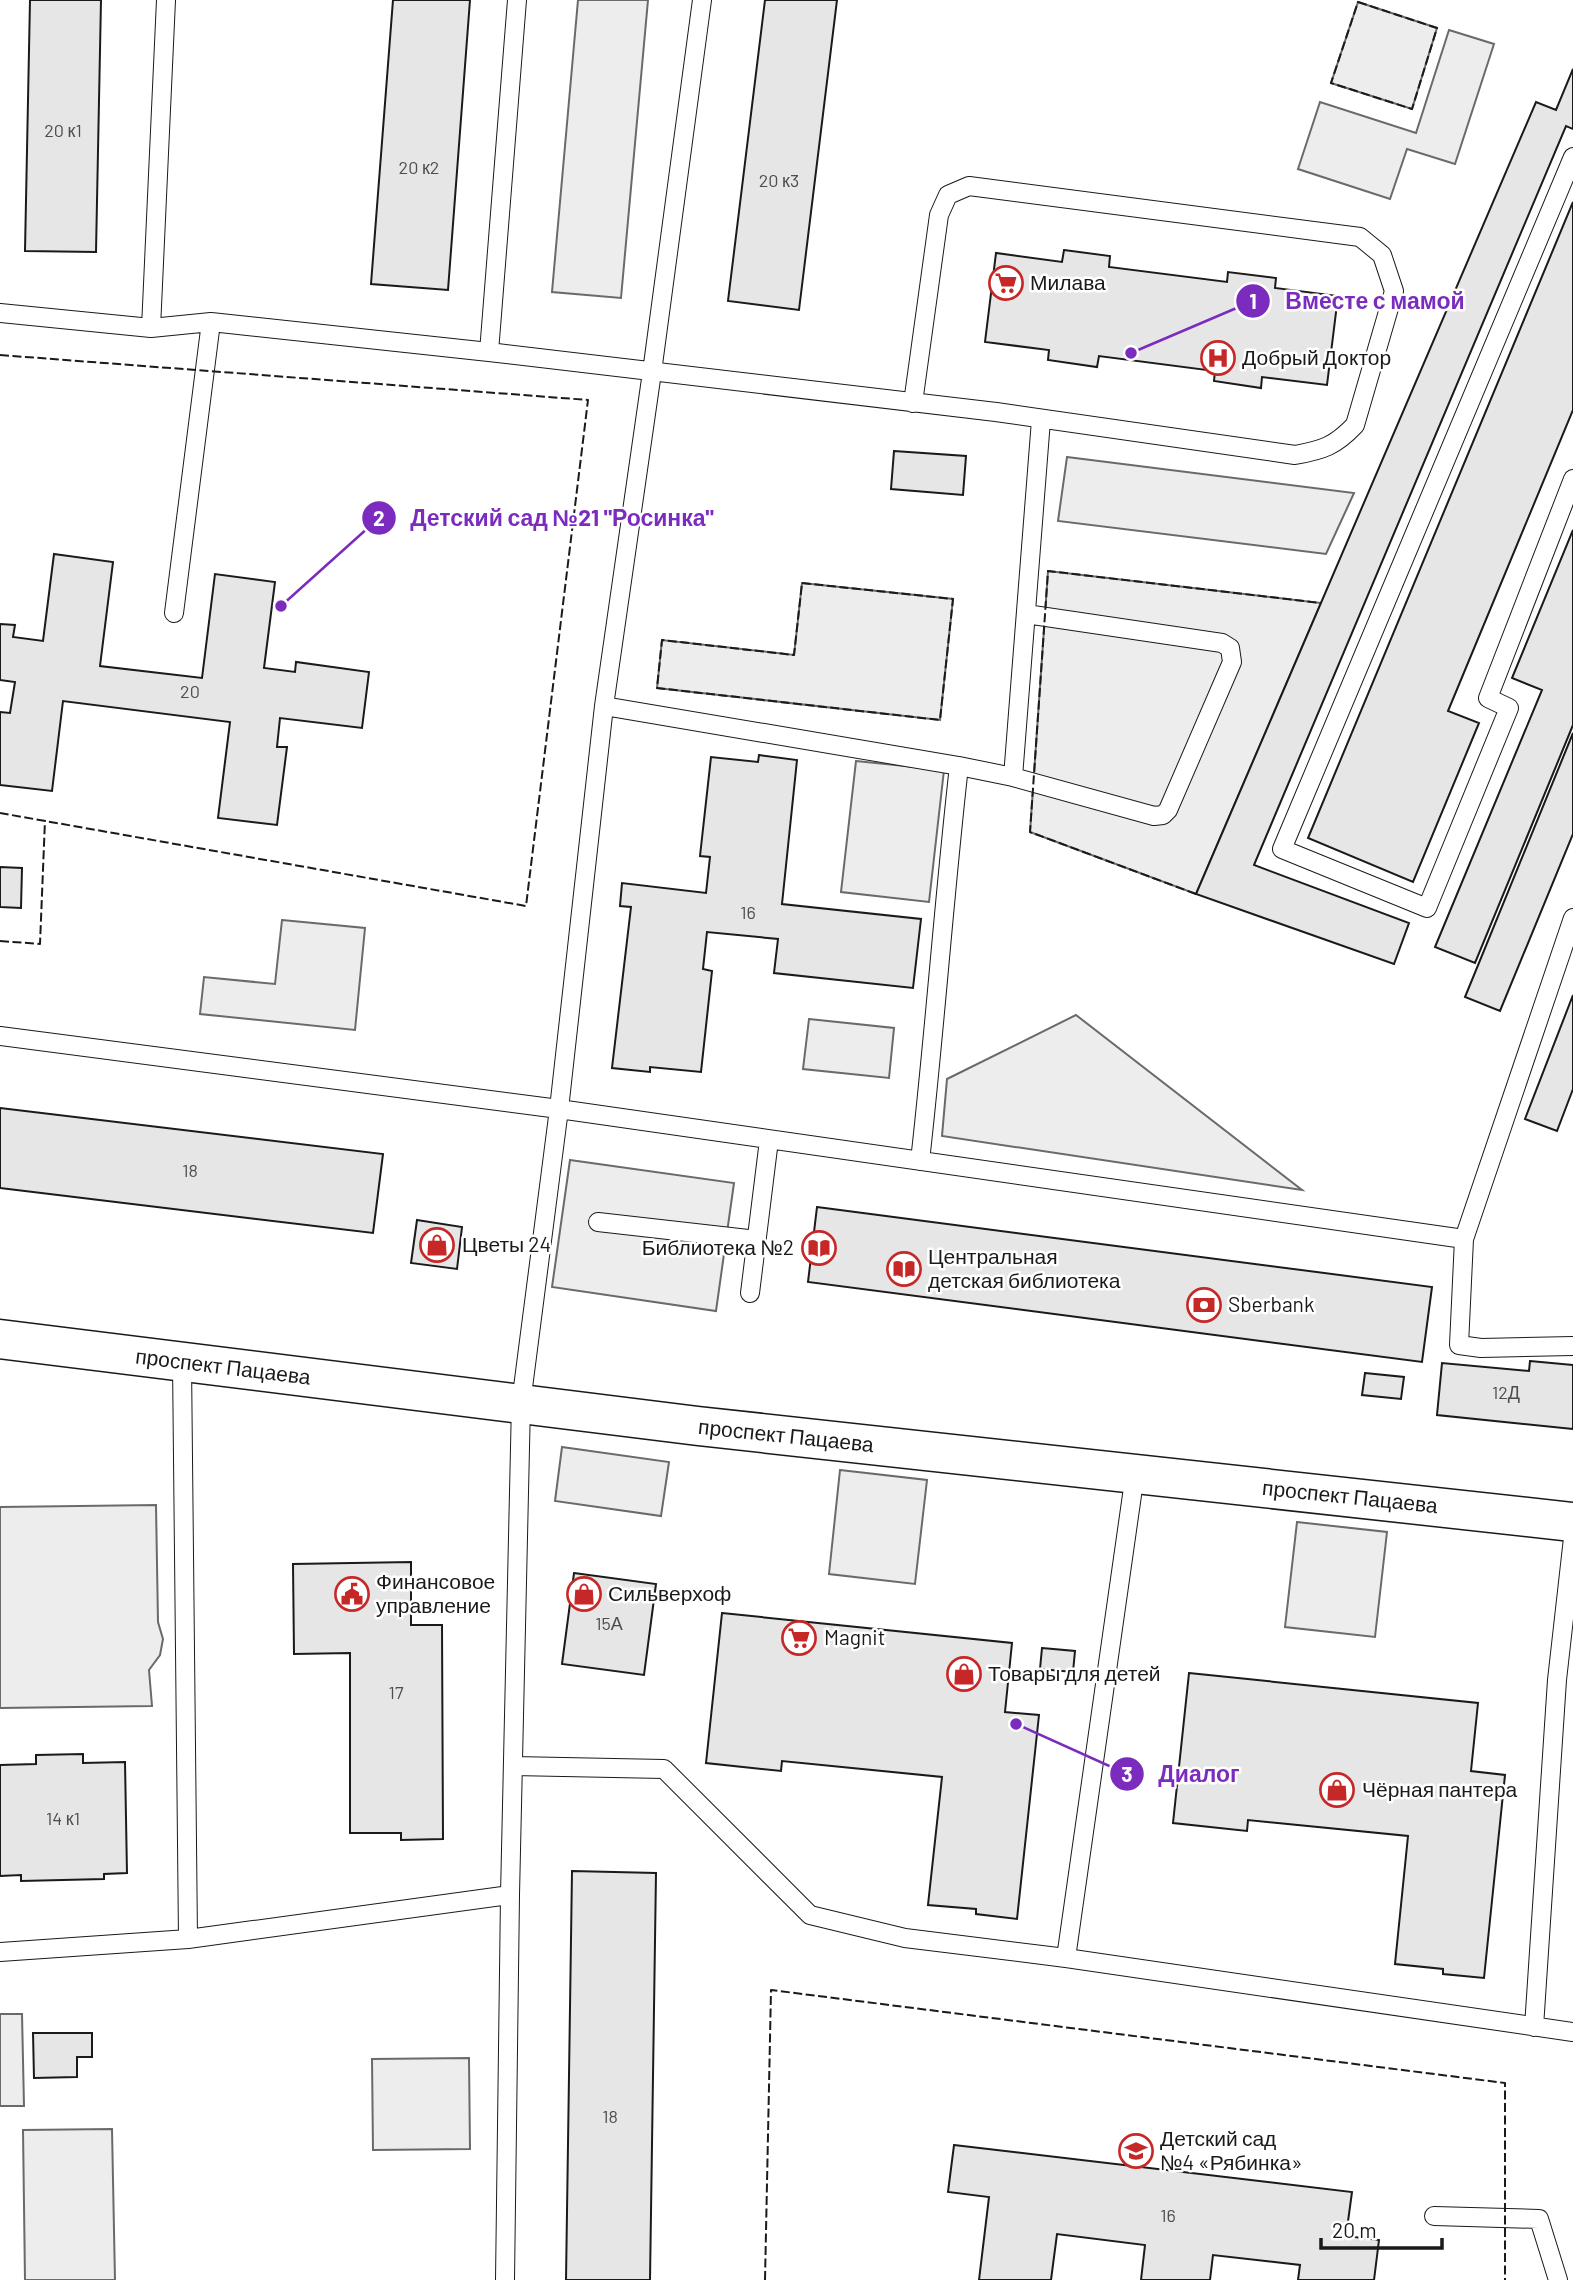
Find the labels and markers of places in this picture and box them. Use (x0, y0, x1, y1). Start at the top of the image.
supermarket icon: Милава (987, 264, 1025, 302)
place label: Милава (1030, 269, 1106, 294)
callout: Вместе с мамой (1236, 279, 1478, 323)
hospital icon: Добрый Доктор (1199, 339, 1237, 377)
place label: Добрый Доктор (1242, 344, 1391, 369)
callout: Детский сад №21 "Росинка" (361, 496, 728, 540)
shop icon: Цветы 24 (418, 1226, 456, 1264)
library icon: Библиотека №2 (800, 1229, 838, 1267)
place label: Цветы 24 (462, 1231, 551, 1256)
place label: Библиотека №2 (642, 1234, 794, 1259)
place label: Центральная детская библиотека (928, 1243, 1121, 1292)
library icon: Центральная детская библиотека (885, 1250, 923, 1288)
bank icon: Sberbank (1185, 1286, 1223, 1324)
place label: Sberbank (1228, 1291, 1314, 1316)
place label: Финансовое управление (376, 1568, 495, 1617)
public building icon: Финансовое управление (333, 1575, 371, 1613)
shop icon: Сильверхоф (565, 1575, 603, 1613)
place label: Сильверхоф (608, 1580, 731, 1605)
supermarket icon: Magnit (780, 1619, 818, 1657)
place label: Magnit (824, 1624, 885, 1649)
shop icon: Товары для детей (945, 1655, 983, 1693)
place label: Товары для детей (988, 1660, 1161, 1685)
callout: Диалог (1109, 1752, 1253, 1796)
shop icon: Чёрная пантера (1318, 1771, 1356, 1809)
place label: Чёрная пантера (1362, 1776, 1518, 1801)
place label: Детский сад №4 «Рябинка» (1160, 2125, 1302, 2174)
school or university icon: Детский сад №4 «Рябинка» (1117, 2132, 1155, 2170)

